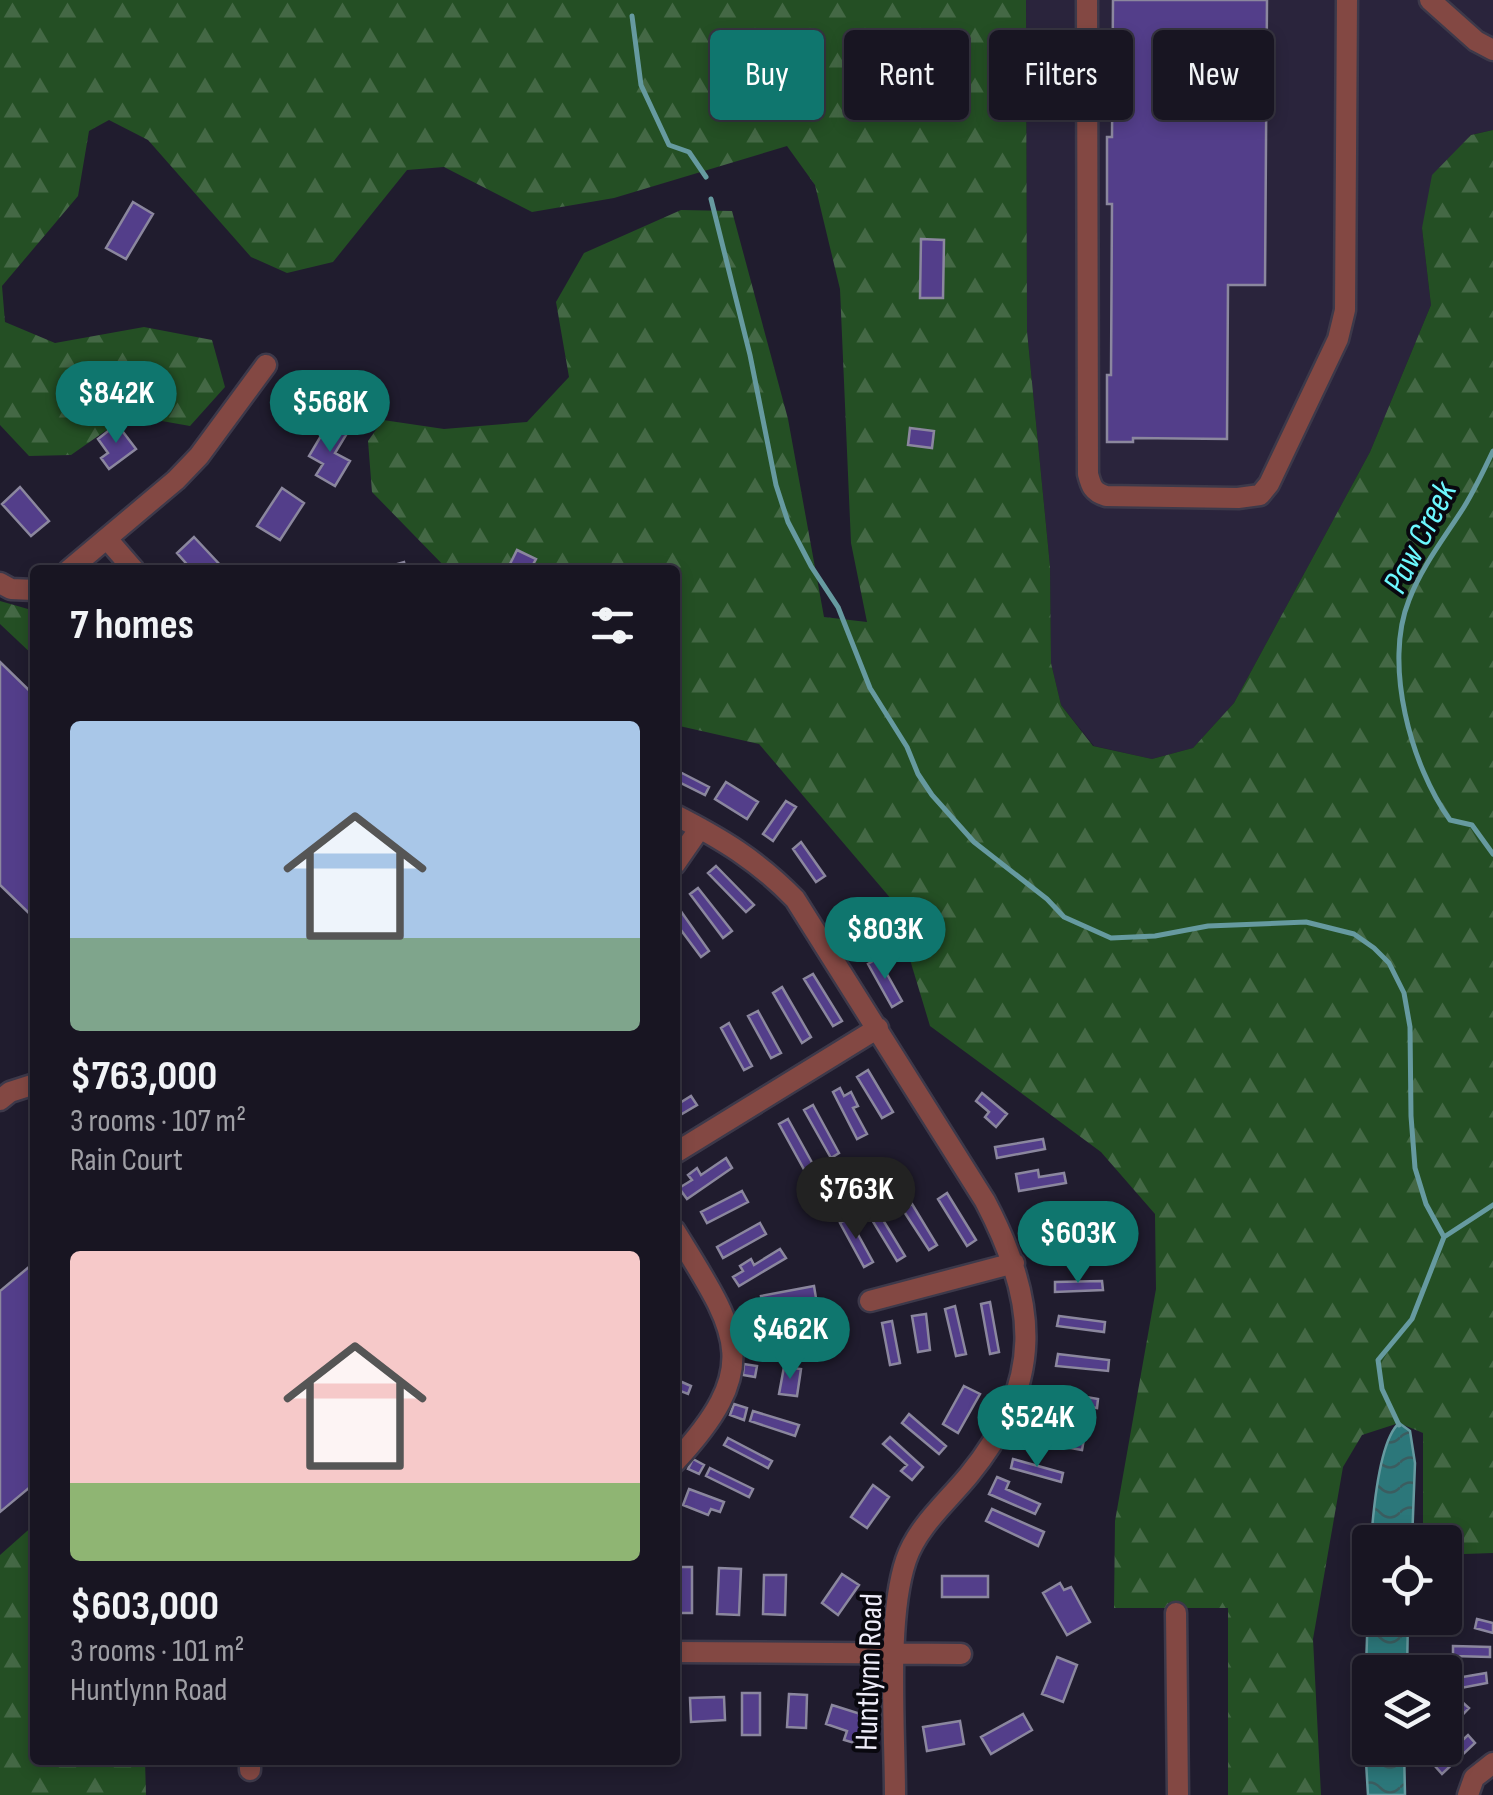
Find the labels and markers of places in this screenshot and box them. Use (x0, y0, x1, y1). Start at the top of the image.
pin: $842K (46, 361, 186, 446)
pin: $568K (260, 370, 400, 455)
pin: $803K (815, 897, 955, 982)
pin: $763K (786, 1157, 926, 1242)
pin: $603K (1008, 1201, 1148, 1286)
pin: $462K (720, 1297, 860, 1382)
pin: $524K (967, 1385, 1107, 1470)

